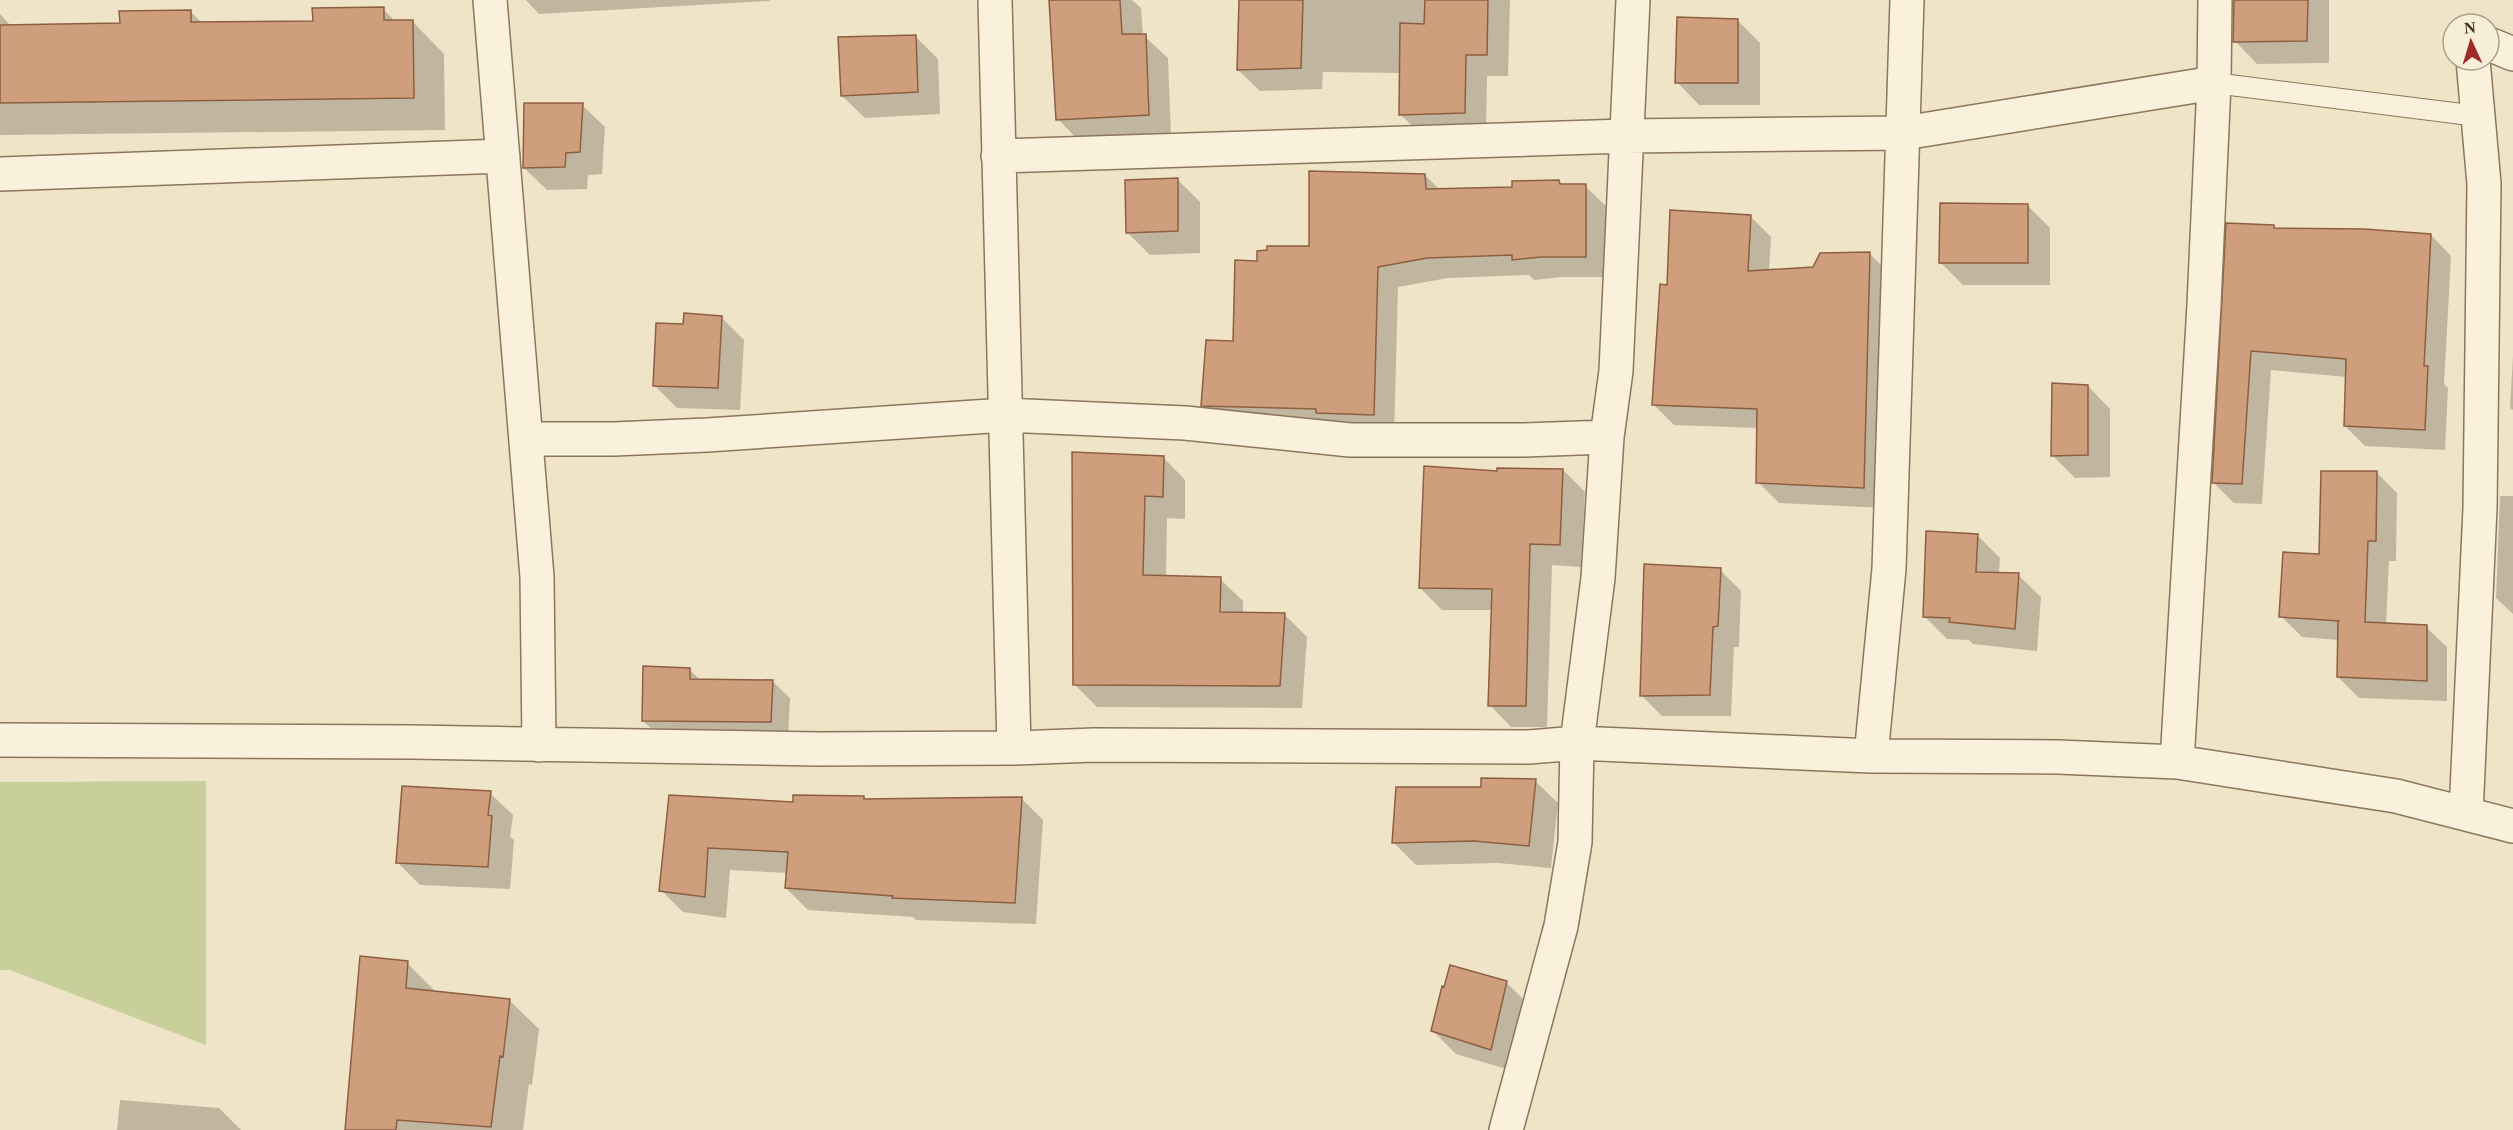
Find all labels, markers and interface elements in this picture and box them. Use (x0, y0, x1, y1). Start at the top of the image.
north arrow (2441, 12, 2501, 72)
text: N (2464, 19, 2477, 36)

